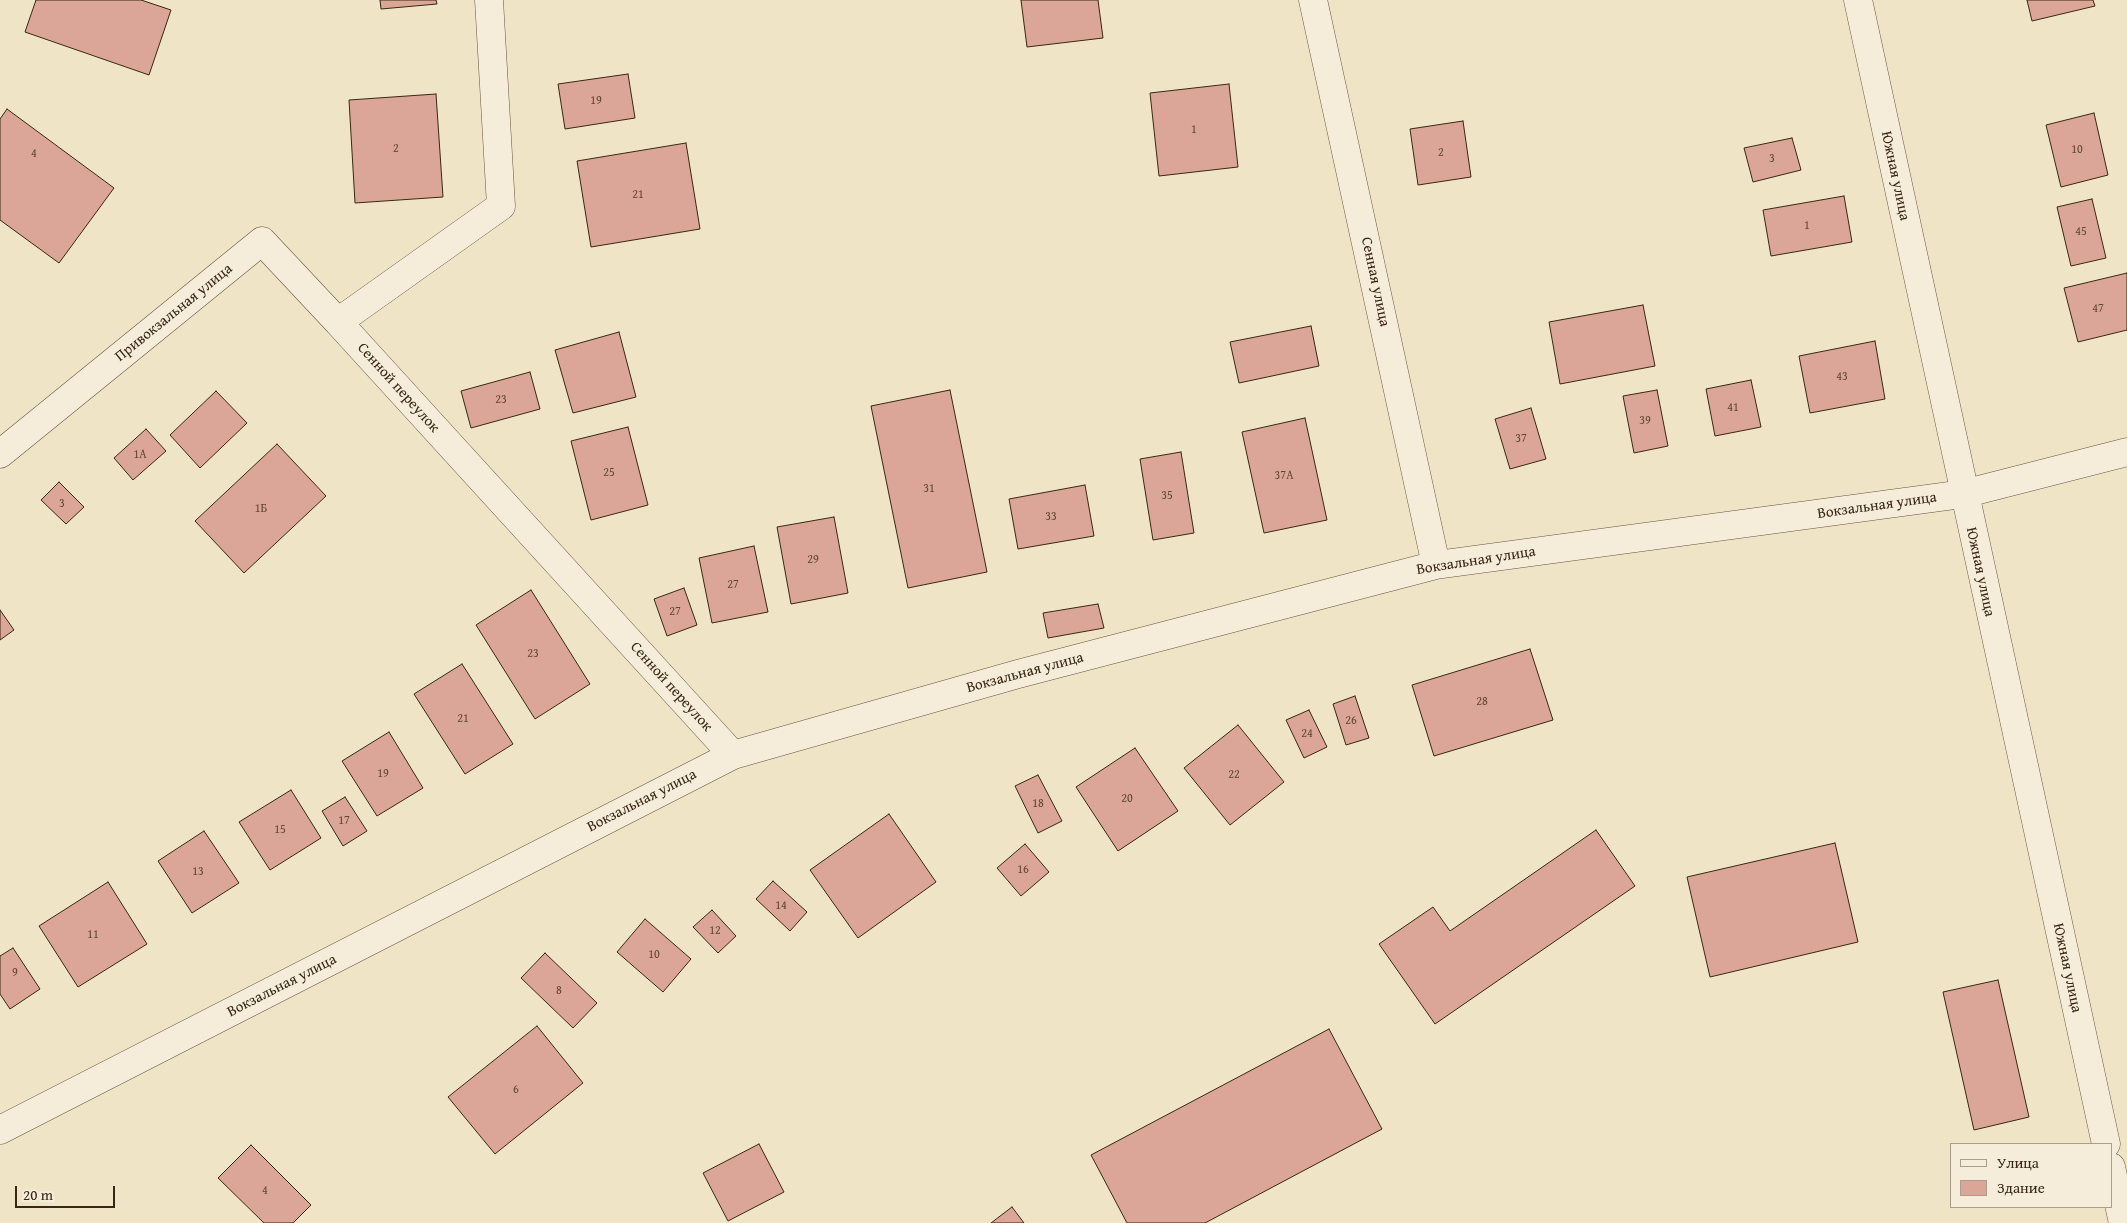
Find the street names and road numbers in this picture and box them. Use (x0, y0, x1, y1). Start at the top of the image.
street label: Южная улица (1877, 130, 1913, 222)
street label: Сенная улица (1357, 236, 1393, 328)
street label: Привокзальная улица (112, 260, 236, 366)
street label: Сенной переулок (353, 339, 443, 437)
street label: Вокзальная улица (1816, 489, 1938, 523)
street label: Южная улица (1962, 526, 1998, 618)
street label: Вокзальная улица (1415, 543, 1537, 579)
street label: Сенной переулок (626, 638, 716, 736)
street label: Вокзальная улица (965, 649, 1085, 697)
street label: Вокзальная улица (584, 766, 700, 836)
street label: Южная улица (2049, 922, 2085, 1014)
street label: Вокзальная улица (224, 951, 340, 1021)

